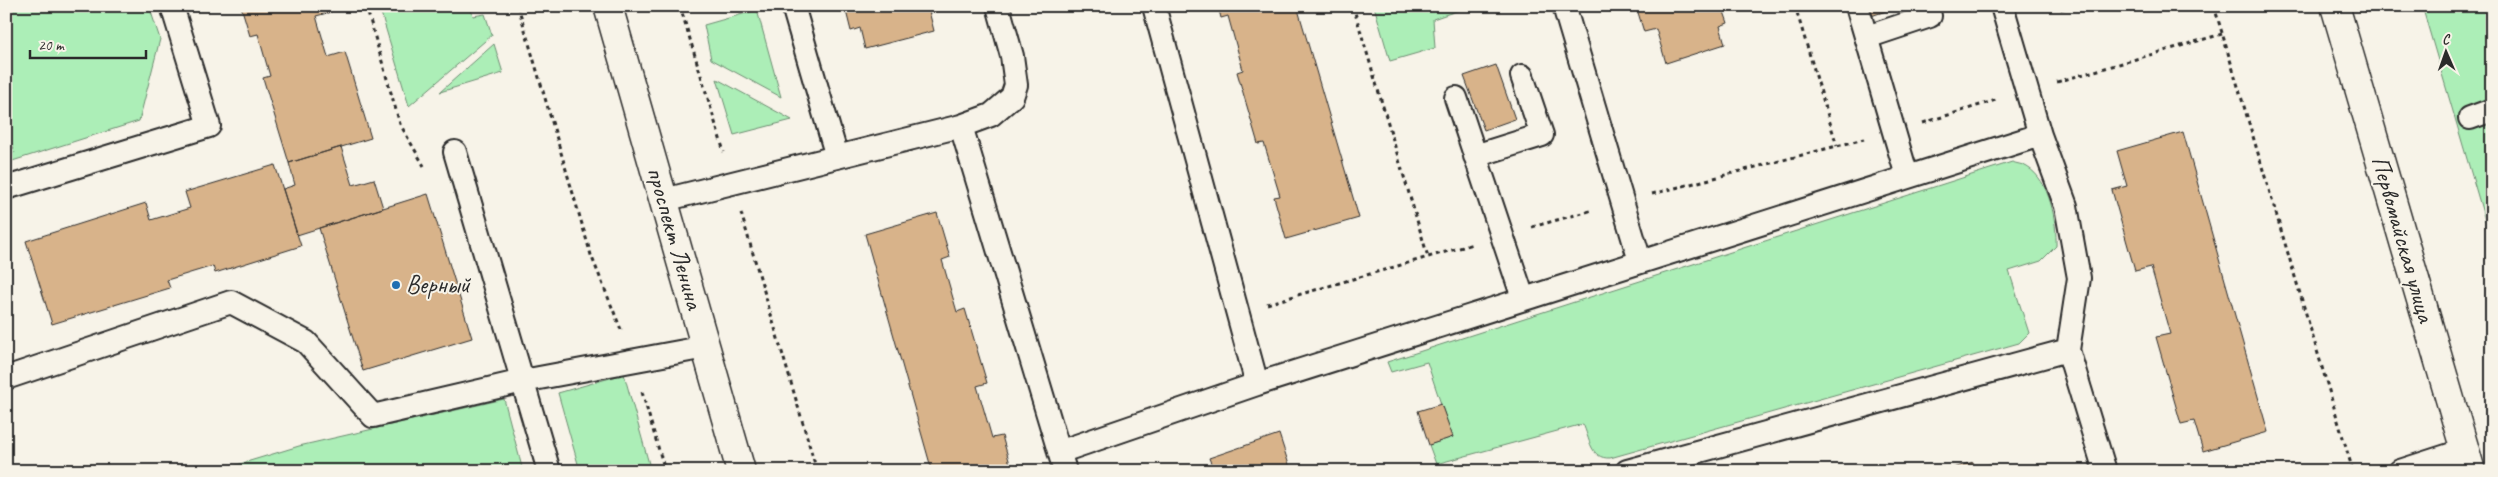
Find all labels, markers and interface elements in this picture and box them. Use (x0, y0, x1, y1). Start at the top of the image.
scale bar (30, 28, 146, 60)
north arrow (2420, 28, 2470, 78)
text: С (2442, 31, 2451, 48)
text: 20 m (38, 36, 65, 55)
street label: Первомайская улица (2364, 152, 2443, 328)
street label: проспект Ленина (639, 163, 711, 315)
place label: Верный (406, 269, 472, 301)
marker: Верный (390, 279, 402, 291)

